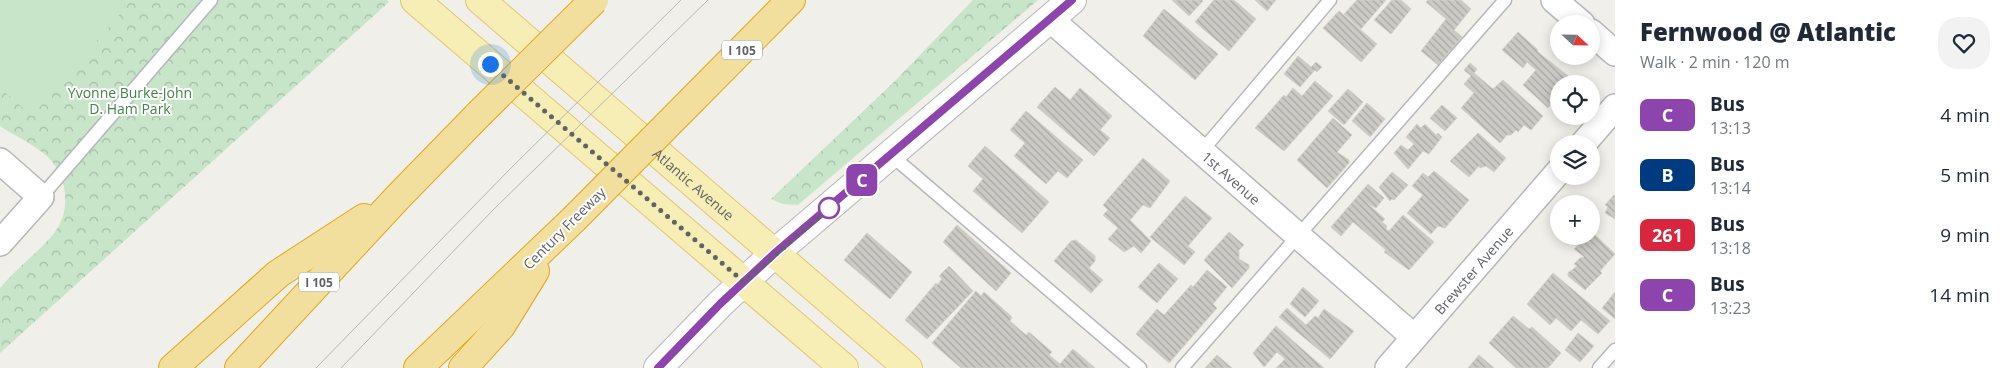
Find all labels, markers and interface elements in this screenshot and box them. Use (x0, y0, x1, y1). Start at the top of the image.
north arrow (1550, 15, 1600, 65)
map controls (1550, 15, 1600, 245)
text: Fernwood @ Atlantic (1640, 15, 1896, 48)
button: heart (1938, 17, 1990, 69)
road number: I 105 (722, 40, 762, 60)
text: Walk · 2 min · 120 m (1640, 51, 1790, 73)
your location (478, 52, 503, 77)
button: locate (1550, 75, 1600, 125)
park label: Yvonne Burke-John D. Ham Park (68, 83, 192, 118)
text: Bus (1710, 91, 1745, 117)
text: 4 min (1940, 102, 1990, 128)
text: C (1662, 103, 1673, 127)
text: 13:13 (1710, 117, 1751, 139)
button: layers (1550, 135, 1600, 185)
street label: Atlantic Avenue (649, 144, 739, 224)
street label: 1st Avenue (1198, 147, 1265, 209)
text: Bus (1710, 151, 1745, 177)
text: 5 min (1940, 162, 1990, 188)
text: B (1661, 163, 1674, 187)
line badge: C (846, 164, 878, 196)
text: C (856, 168, 868, 192)
text: 13:14 (1710, 177, 1751, 199)
street label: Century Freeway (519, 182, 610, 273)
button: + (1550, 195, 1600, 245)
unlabelled marker (818, 197, 840, 219)
text: Bus (1710, 211, 1745, 237)
street label: Brewster Avenue (1430, 222, 1517, 318)
text: 9 min (1940, 222, 1990, 248)
text: 261 (1652, 223, 1683, 247)
text: 13:18 (1710, 237, 1751, 259)
text: Bus (1710, 271, 1745, 297)
road number: I 105 (299, 272, 339, 292)
text: 14 min (1929, 282, 1990, 308)
text: C (1662, 283, 1673, 307)
text: 13:23 (1710, 297, 1751, 319)

